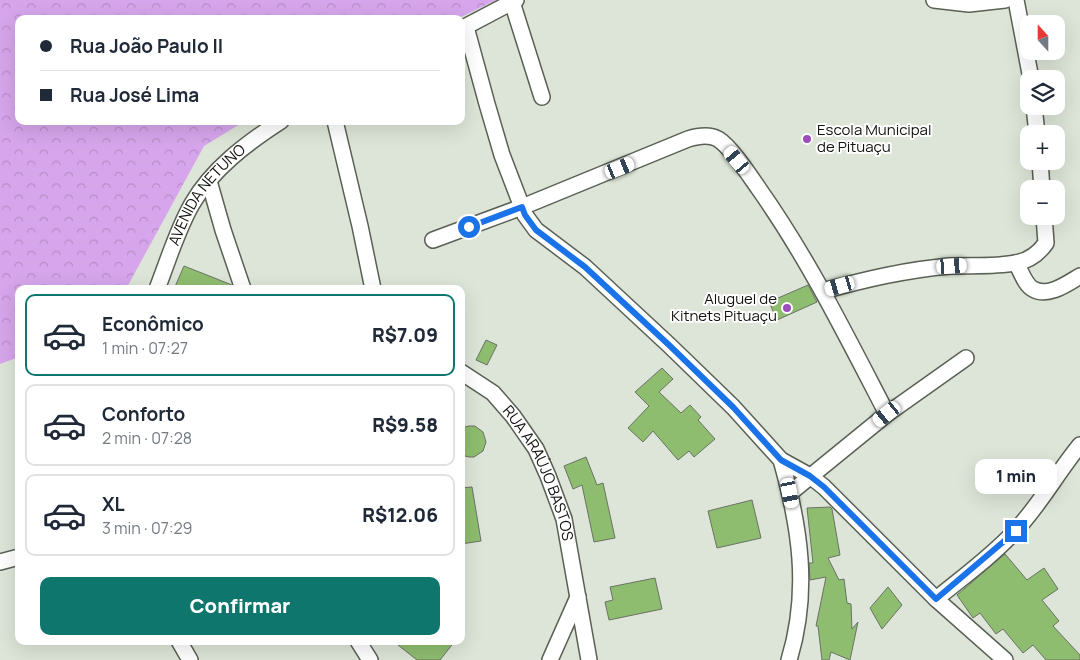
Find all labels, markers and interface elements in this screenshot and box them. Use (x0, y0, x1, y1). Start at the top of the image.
north arrow (1020, 15, 1065, 60)
map controls (1020, 15, 1065, 225)
text: Rua João Paulo II (70, 33, 223, 59)
button: layers (1020, 70, 1065, 115)
text: Rua José Lima (70, 82, 199, 108)
place label: Escola Municipal de Pituaçu (817, 119, 931, 157)
button: + (1020, 125, 1065, 170)
marker: Escola Municipal de Pituaçu (801, 133, 813, 145)
street label: AVENIDA NETUNO (163, 139, 250, 248)
car (721, 144, 752, 176)
car (603, 155, 636, 181)
button: − (1020, 180, 1065, 225)
route start (458, 216, 480, 238)
car (936, 258, 967, 274)
car (823, 275, 856, 297)
place label: Aluguel de Kitnets Pituaçu (671, 288, 777, 326)
marker: Aluguel de Kitnets Pituaçu (781, 302, 793, 314)
text: Econômico (102, 311, 204, 337)
icon: car (42, 313, 87, 358)
text: R$7.09 (372, 322, 438, 348)
text: 1 min · 07:27 (102, 337, 188, 359)
car (870, 399, 903, 429)
text: Conforto (102, 401, 185, 427)
street label: RUA ARAÚJO BASTOS (498, 401, 579, 542)
icon: car (42, 403, 87, 448)
text: R$9.58 (372, 412, 438, 438)
text: 2 min · 07:28 (102, 427, 192, 449)
callout: 1 min (975, 458, 1057, 494)
text: 1 min (996, 465, 1036, 487)
car (779, 477, 800, 509)
text: XL (102, 491, 125, 517)
icon: car (42, 493, 87, 538)
text: R$12.06 (362, 502, 438, 528)
text: 3 min · 07:29 (102, 517, 193, 539)
route end (1005, 520, 1027, 542)
button: Confirmar (40, 577, 440, 635)

